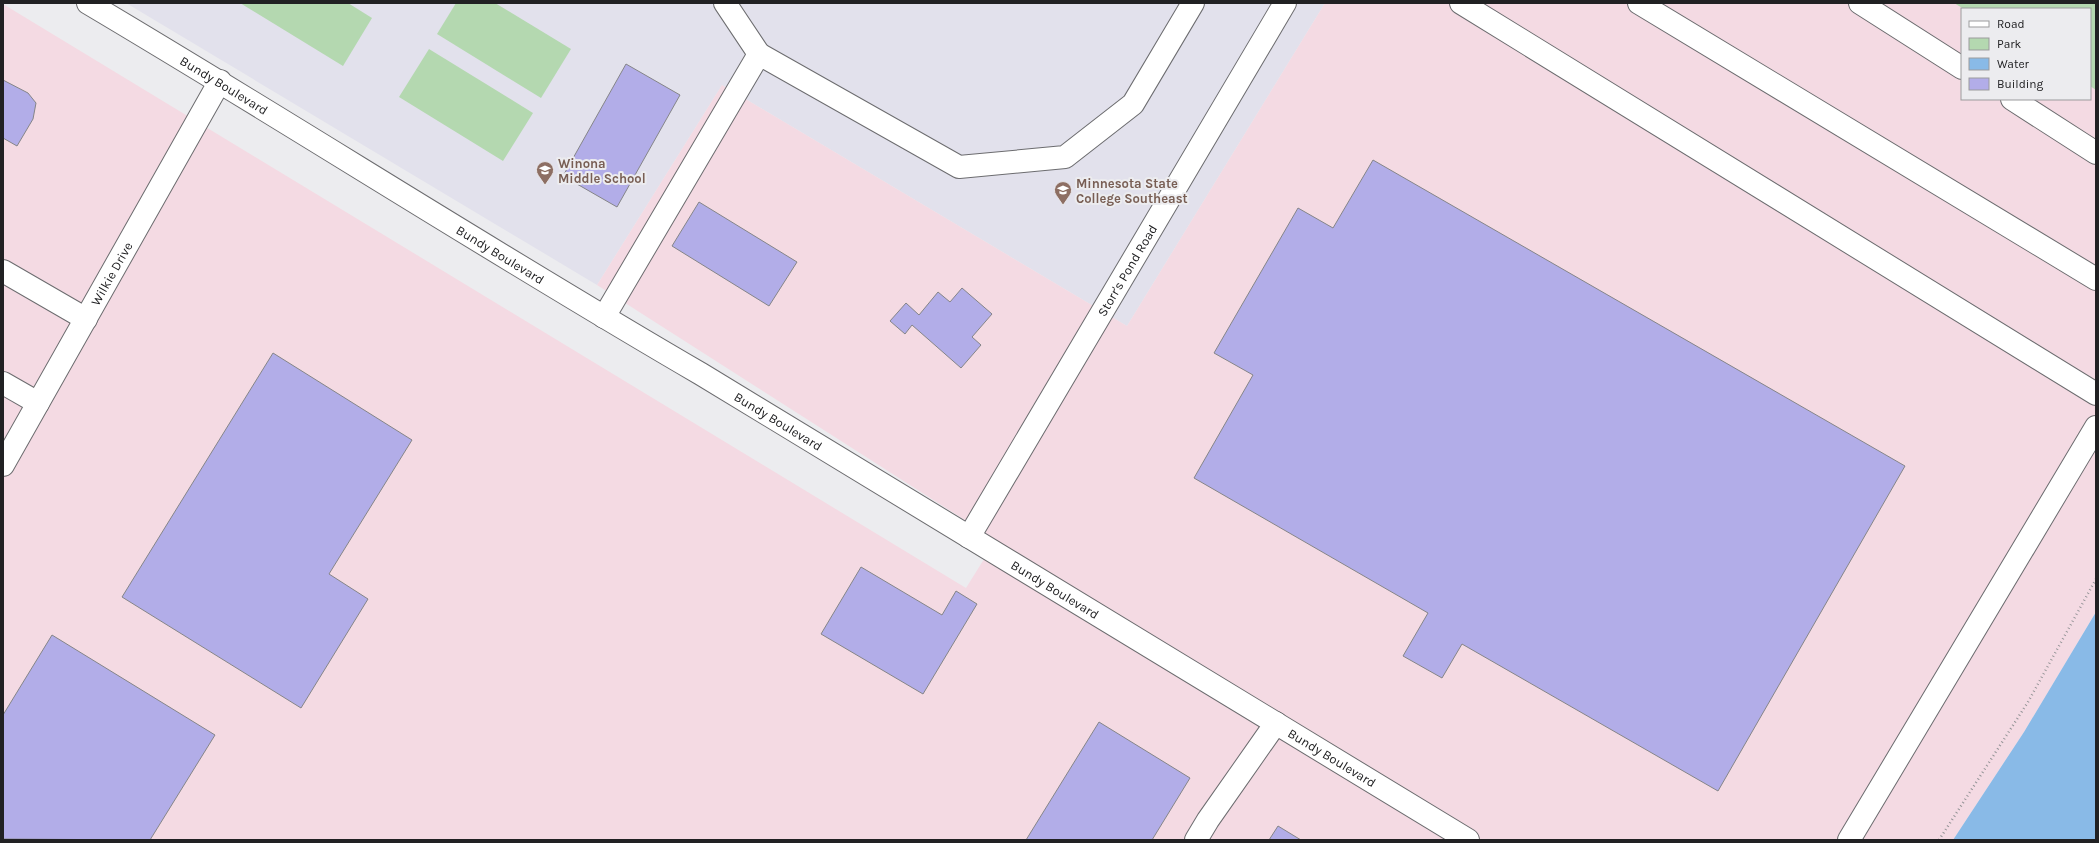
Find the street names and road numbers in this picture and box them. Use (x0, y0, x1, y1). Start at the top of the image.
street label: Bundy Boulevard (177, 53, 271, 118)
street label: Bundy Boulevard (453, 222, 547, 287)
street label: Storr's Pond Road (1094, 222, 1160, 319)
street label: Wilkie Drive (88, 239, 136, 308)
street label: Bundy Boulevard (731, 389, 825, 454)
street label: Bundy Boulevard (1008, 557, 1102, 622)
street label: Bundy Boulevard (1285, 725, 1379, 790)

